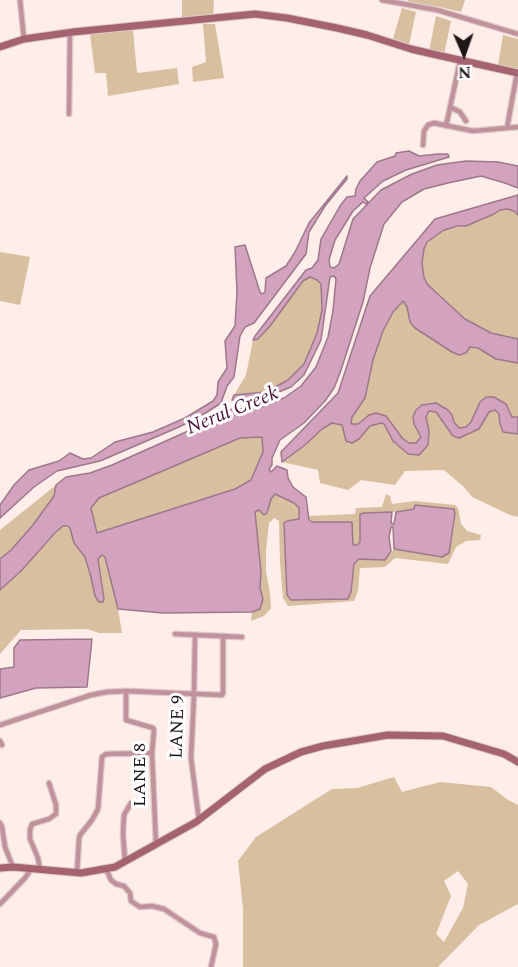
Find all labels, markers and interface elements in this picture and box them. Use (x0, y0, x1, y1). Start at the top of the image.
north arrow (434, 24, 494, 84)
text: N (458, 60, 472, 84)
water label: Nerul Creek (183, 383, 283, 441)
street label: LANE 9 (167, 695, 191, 759)
street label: LANE 8 (130, 743, 152, 807)

